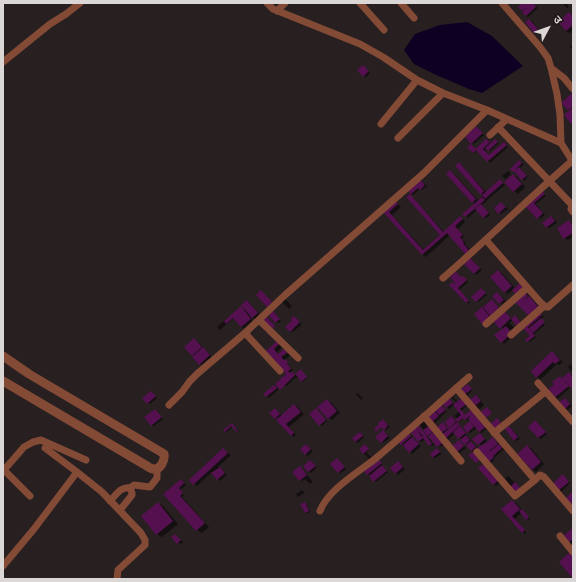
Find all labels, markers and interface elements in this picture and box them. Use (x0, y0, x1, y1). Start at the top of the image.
north arrow (528, 8, 568, 48)
text: उ (550, 13, 564, 26)

